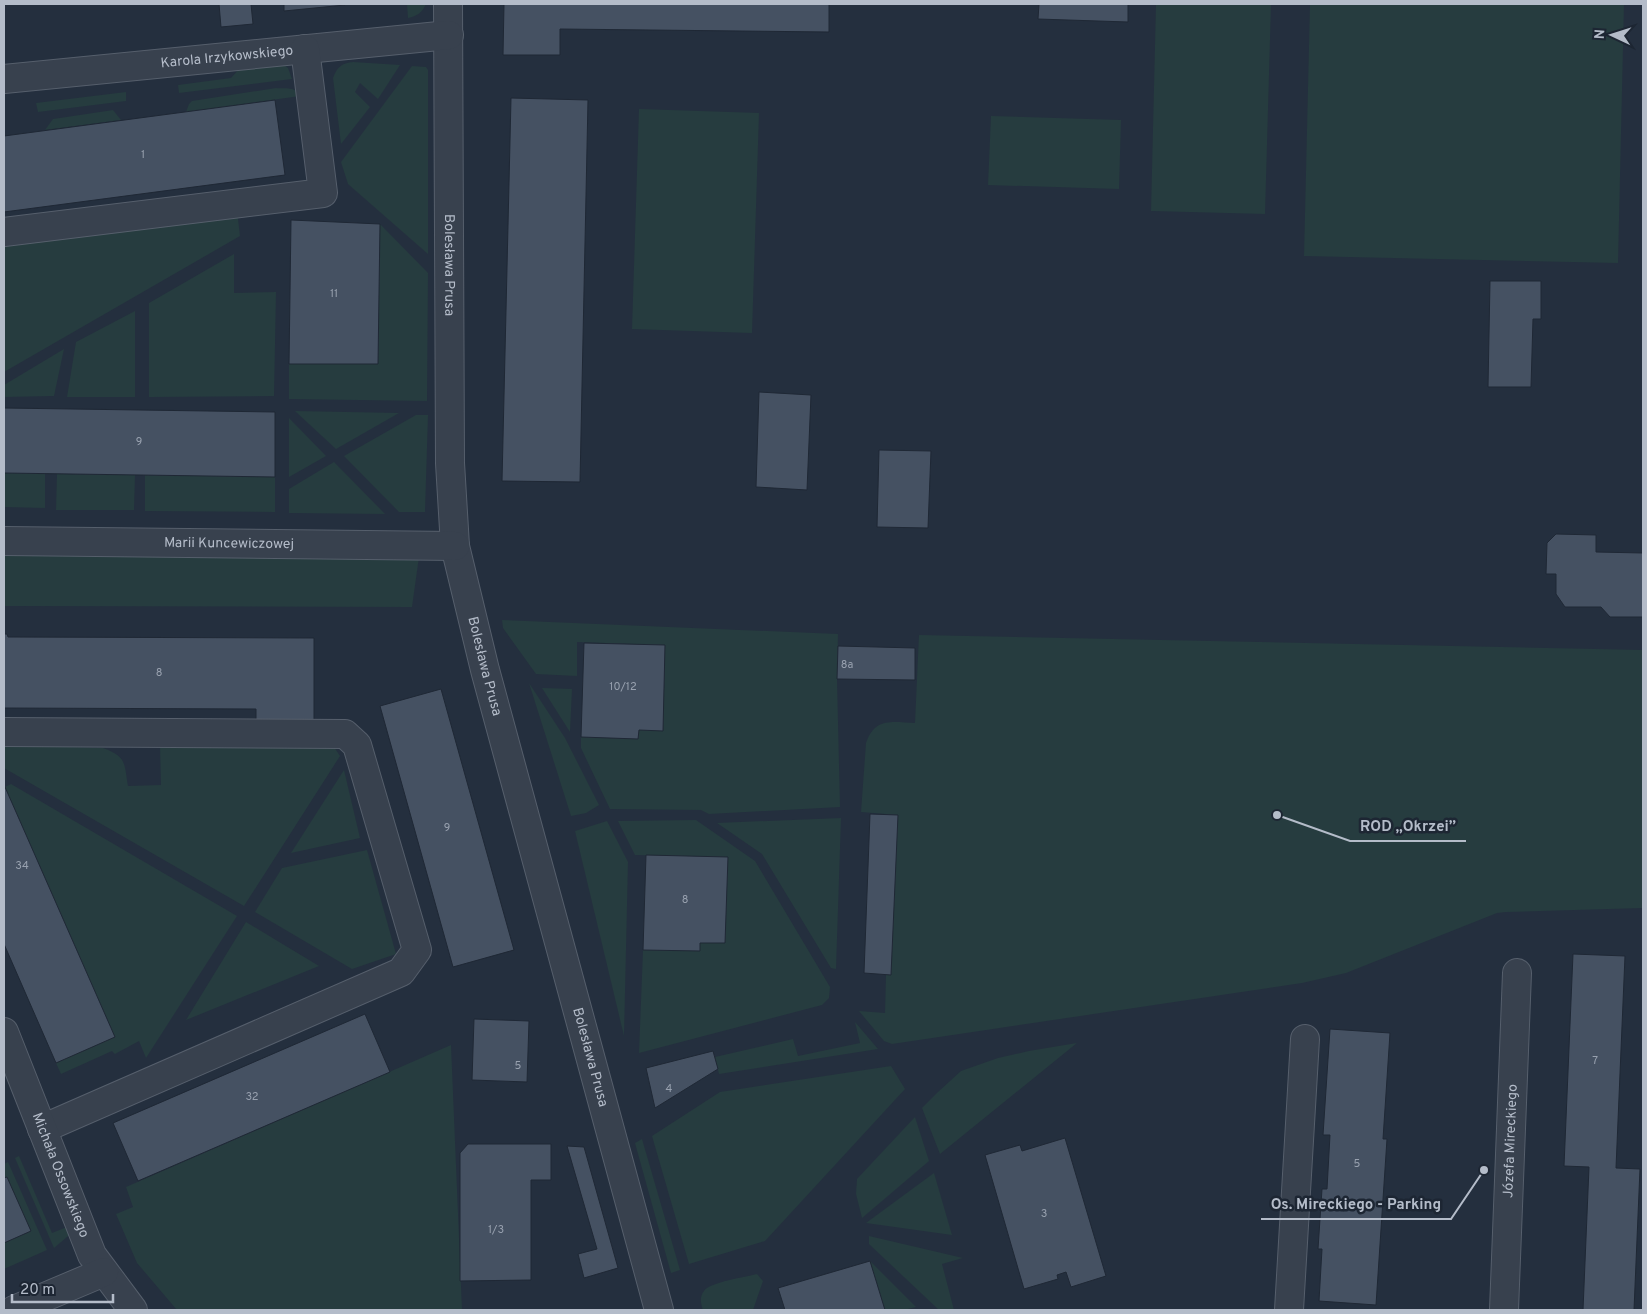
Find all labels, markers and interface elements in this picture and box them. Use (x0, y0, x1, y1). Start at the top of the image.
north arrow (1587, 10, 1637, 60)
text: N (1592, 29, 1609, 40)
street label: Karola Irzykowskiego (160, 42, 294, 72)
house number: 1 (141, 148, 145, 162)
street label: Bolesława Prusa (440, 214, 458, 316)
house number: 11 (330, 287, 338, 301)
house number: 9 (136, 435, 142, 449)
street label: Marii Kuncewiczowej (164, 534, 294, 553)
street label: Bolesława Prusa (464, 615, 506, 718)
house number: 8a (841, 658, 854, 672)
house number: 8 (156, 666, 162, 680)
house number: 10/12 (609, 680, 637, 694)
callout: ROD „Okrzei” (1350, 811, 1466, 841)
text: ROD „Okrzei” (1360, 818, 1456, 837)
house number: 9 (444, 821, 450, 835)
house number: 34 (15, 859, 29, 873)
house number: 8 (682, 893, 688, 907)
street label: Bolesława Prusa (569, 1006, 612, 1109)
house number: 7 (1592, 1054, 1598, 1068)
house number: 5 (515, 1059, 522, 1073)
house number: 4 (666, 1082, 673, 1096)
street label: Józefa Mireckiego (1500, 1084, 1521, 1198)
house number: 32 (245, 1090, 259, 1104)
street label: Michała Ossowskiego (28, 1110, 93, 1240)
house number: 5 (1354, 1157, 1361, 1171)
callout: Os. Mireckiego - Parking (1261, 1189, 1451, 1219)
text: Os. Mireckiego - Parking (1271, 1196, 1441, 1215)
house number: 3 (1041, 1207, 1047, 1221)
house number: 1/3 (488, 1223, 504, 1237)
scale bar (12, 1272, 114, 1304)
text: 20 m (20, 1281, 55, 1300)

